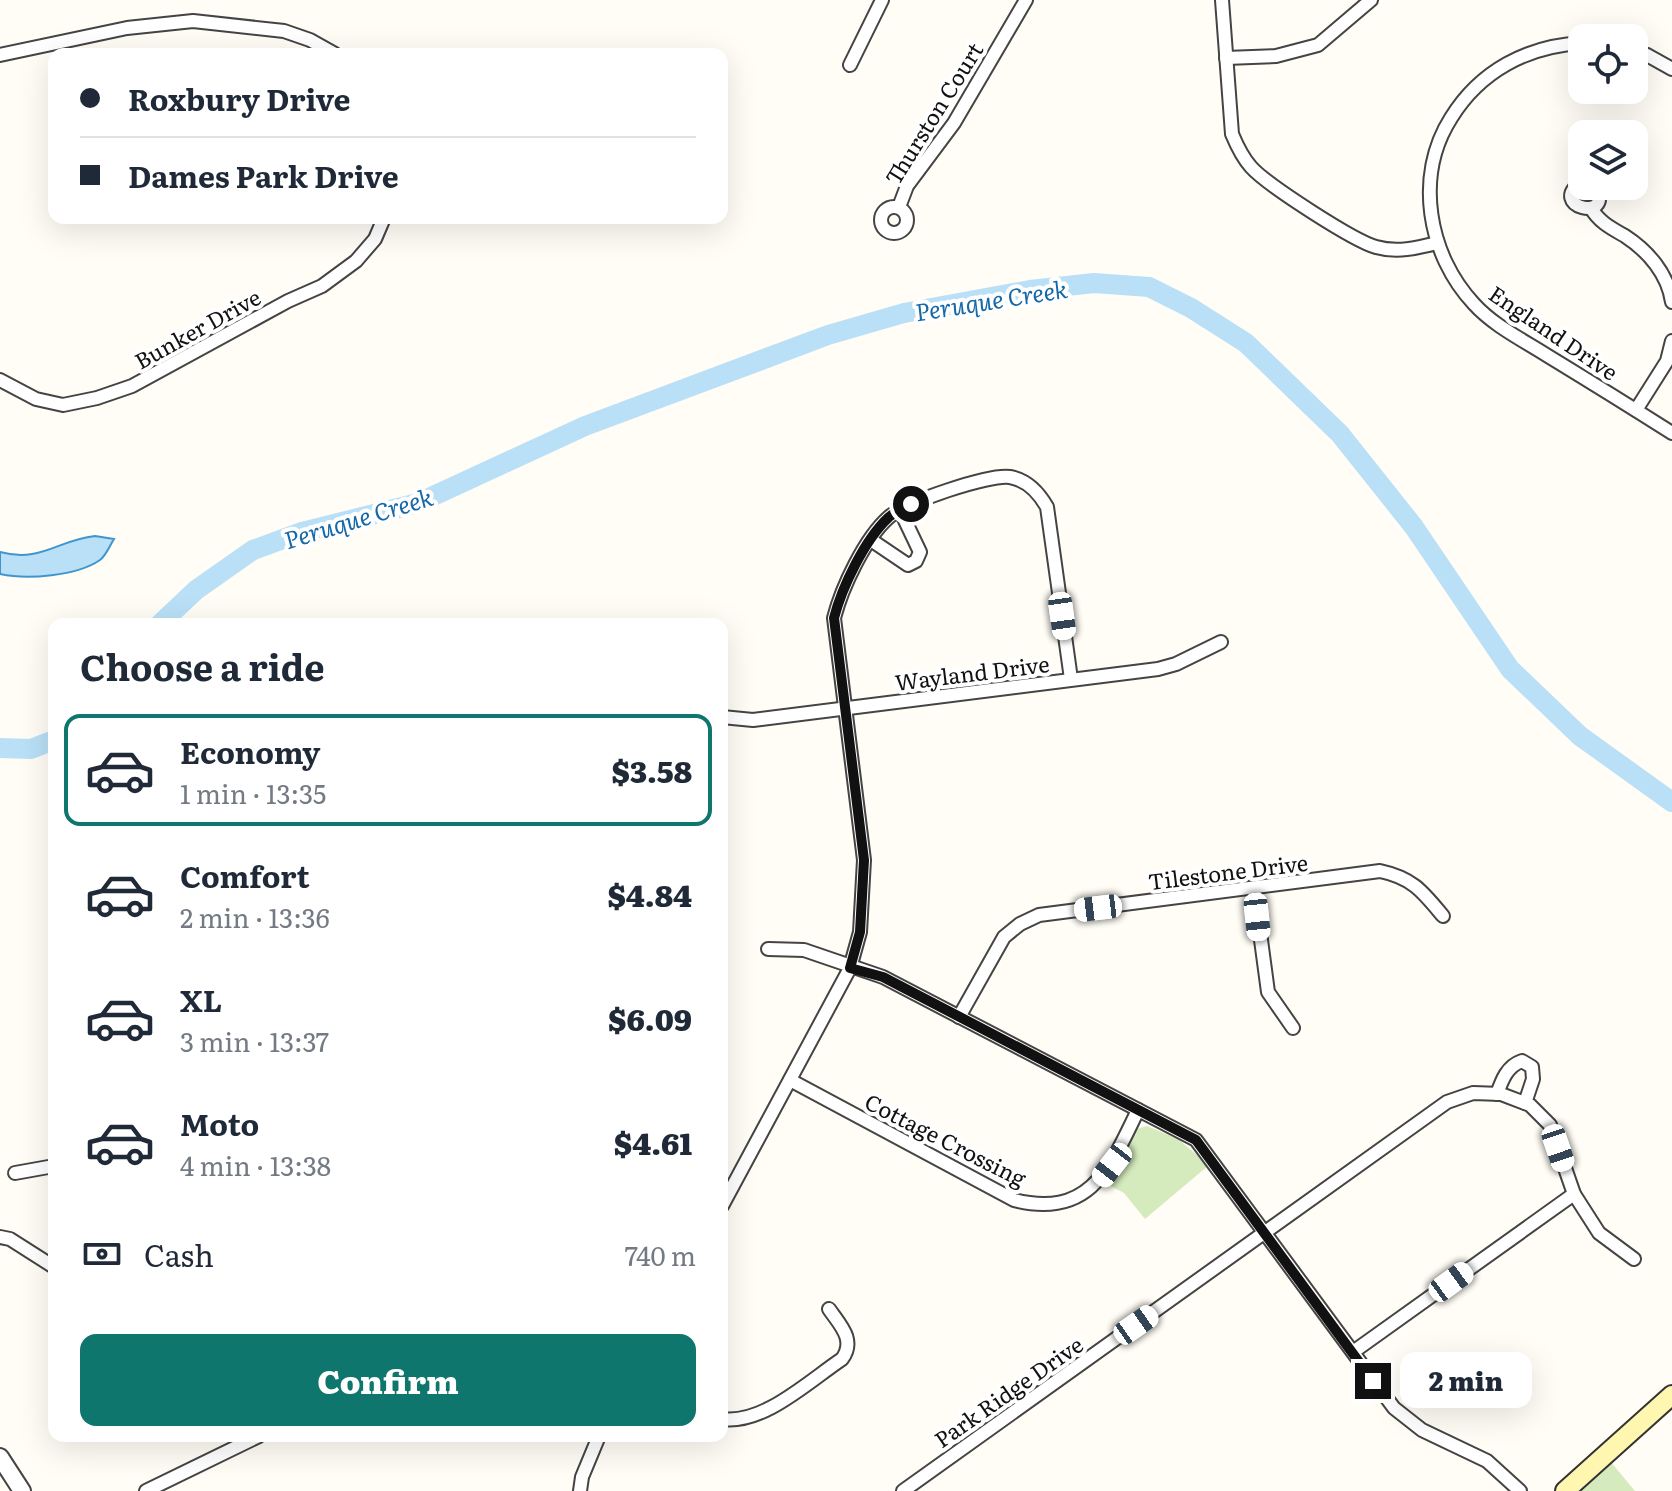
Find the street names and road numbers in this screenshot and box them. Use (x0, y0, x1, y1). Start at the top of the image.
street label: Thurston Court (876, 35, 990, 191)
street label: England Drive (1483, 276, 1625, 388)
street label: Bunker Drive (128, 280, 266, 376)
street label: Wayland Drive (893, 646, 1051, 698)
street label: Tilestone Drive (1146, 845, 1310, 897)
street label: Cottage Crossing (860, 1084, 1033, 1194)
street label: Park Ridge Drive (927, 1327, 1089, 1455)

